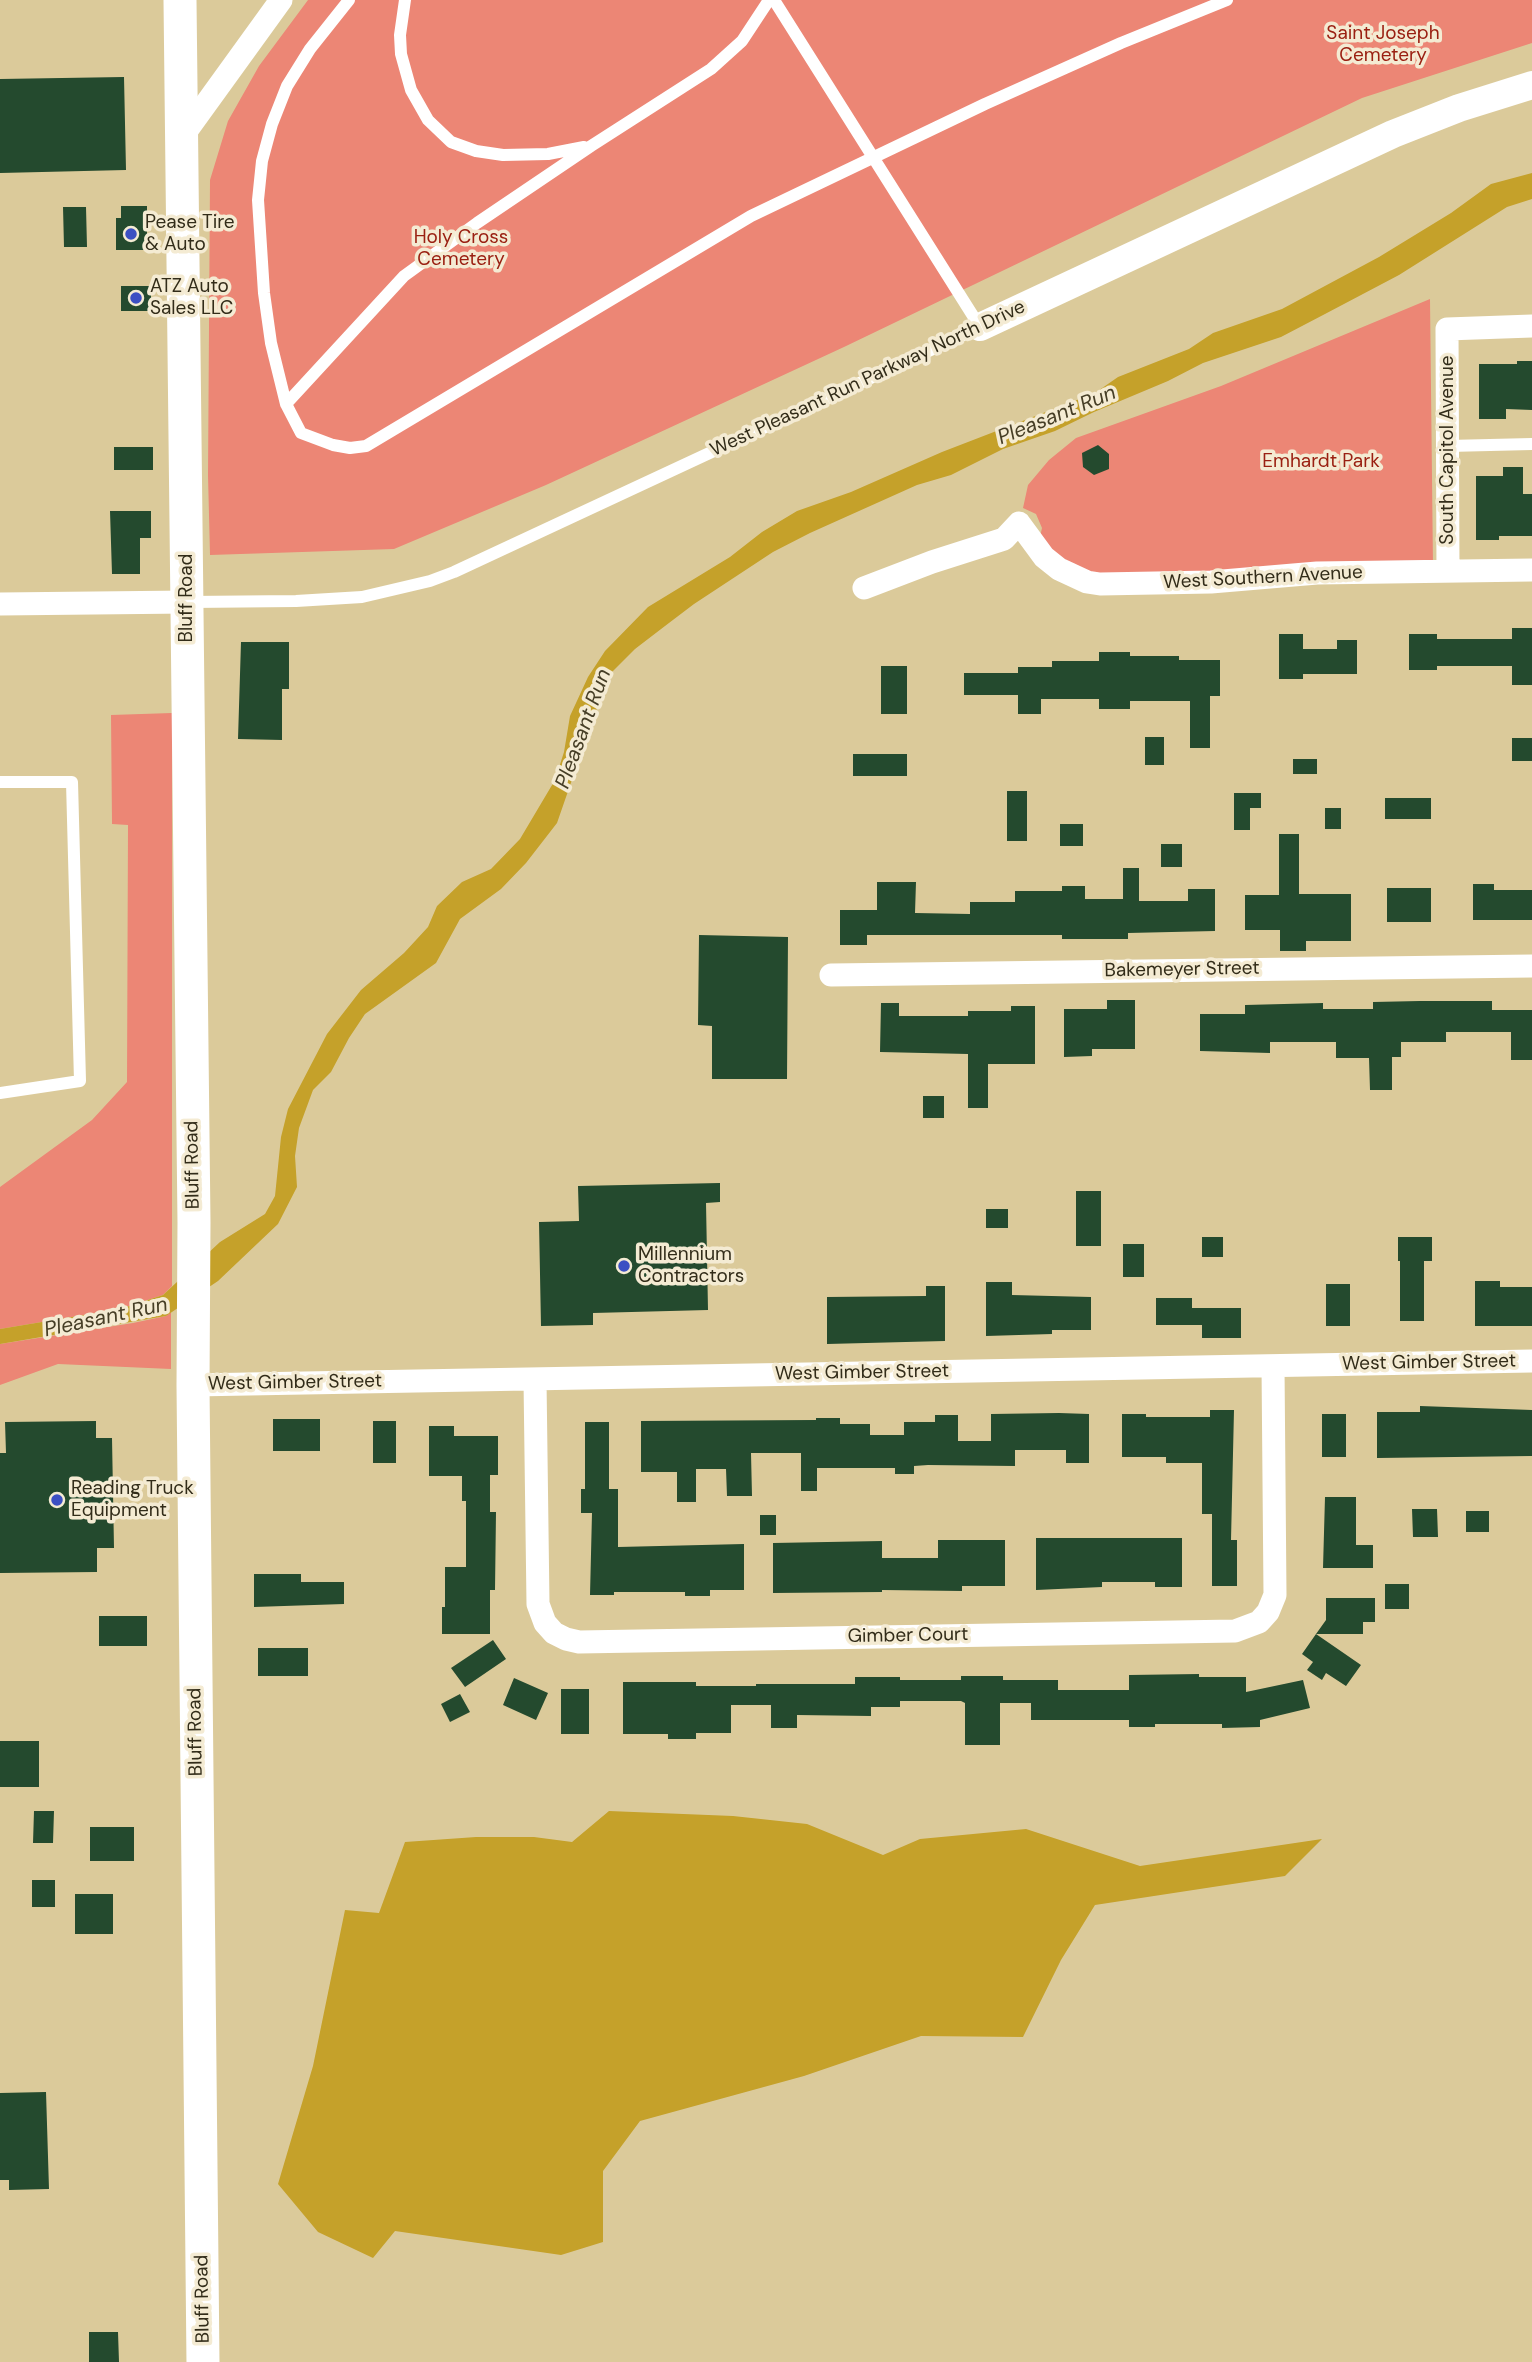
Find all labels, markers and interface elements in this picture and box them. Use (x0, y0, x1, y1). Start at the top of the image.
park label: Saint Joseph Cemetery (1326, 23, 1440, 67)
place label: Pease Tire & Auto (145, 212, 235, 256)
marker: Pease Tire & Auto (123, 226, 139, 242)
park label: Holy Cross Cemetery (414, 227, 508, 271)
place label: ATZ Auto Sales LLC (150, 276, 233, 320)
marker: ATZ Auto Sales LLC (128, 290, 144, 306)
street label: West Pleasant Run Parkway North Drive (707, 296, 1029, 462)
street label: South Capitol Avenue (1437, 355, 1459, 545)
water label: Pleasant Run (994, 381, 1120, 451)
park label: Emhardt Park (1262, 451, 1380, 473)
street label: Bluff Road (176, 554, 198, 642)
street label: West Southern Avenue (1163, 561, 1363, 595)
water label: Pleasant Run (551, 666, 617, 792)
street label: Bakemeyer Street (1104, 957, 1260, 983)
street label: Bluff Road (181, 1120, 205, 1210)
place label: Millennium Contractors (638, 1244, 744, 1288)
marker: Millennium Contractors (616, 1258, 632, 1274)
water label: Pleasant Run (42, 1293, 170, 1343)
street label: West Gimber Street (1342, 1350, 1516, 1376)
street label: West Gimber Street (775, 1360, 949, 1386)
street label: West Gimber Street (208, 1370, 382, 1396)
place label: Reading Truck Equipment (71, 1478, 194, 1522)
marker: Reading Truck Equipment (49, 1492, 65, 1508)
street label: Gimber Court (847, 1624, 969, 1648)
street label: Bluff Road (184, 1687, 208, 1777)
street label: Bluff Road (191, 2254, 215, 2344)

